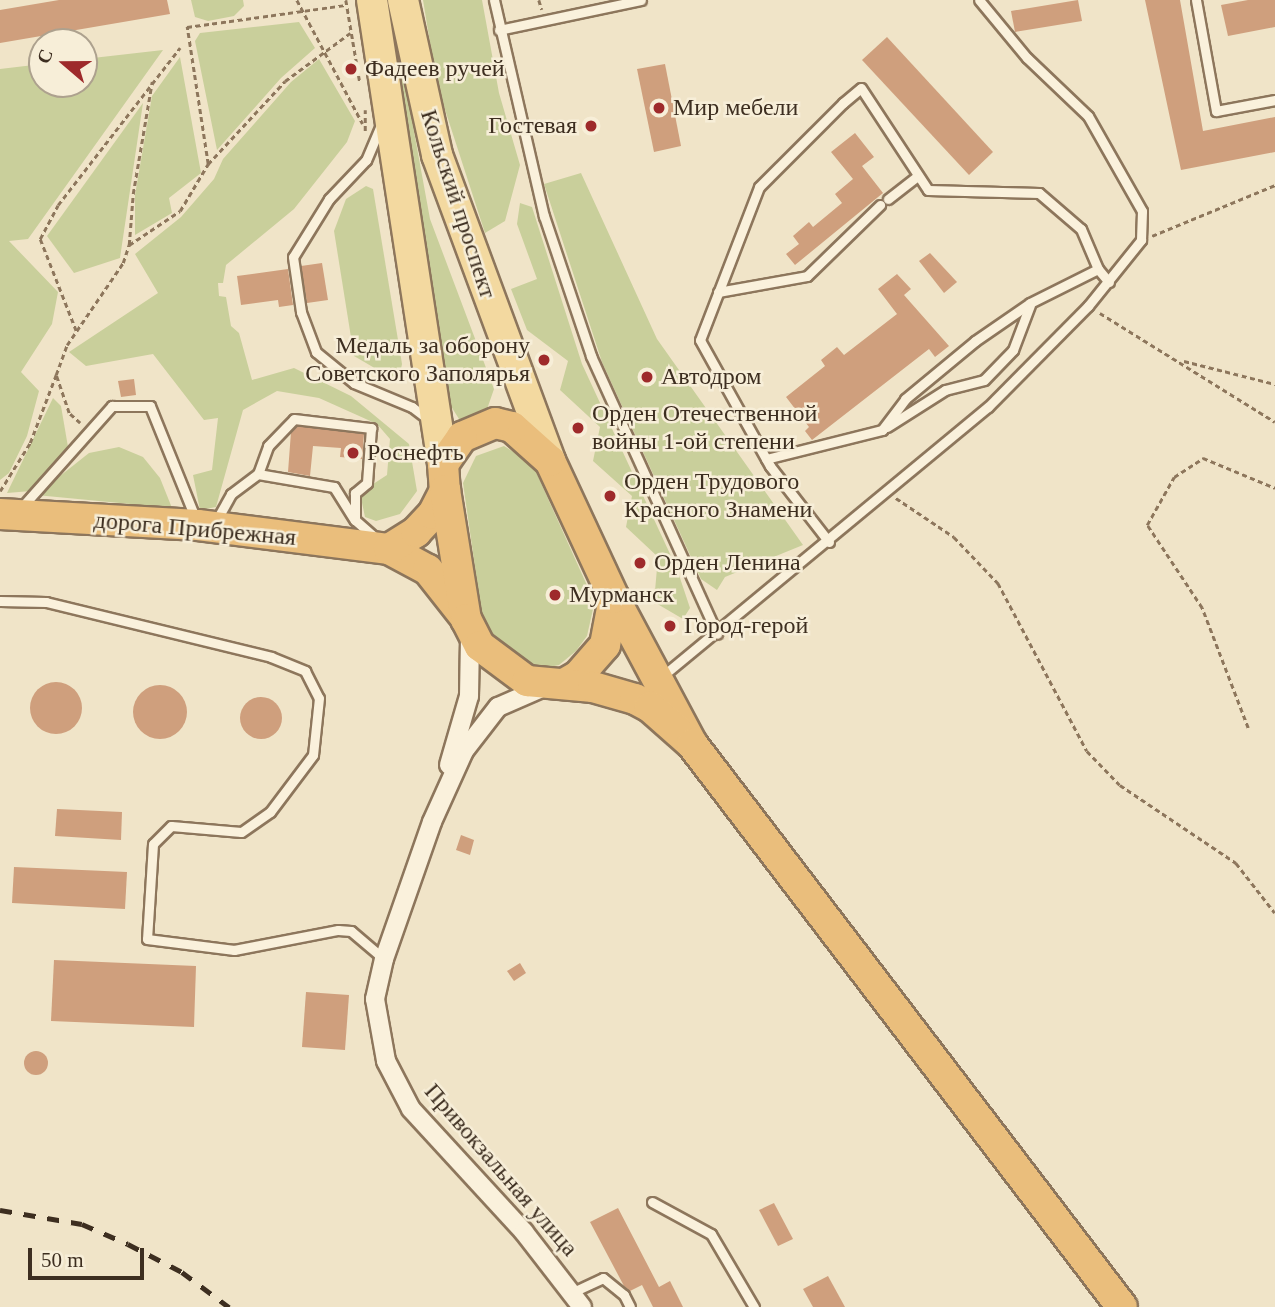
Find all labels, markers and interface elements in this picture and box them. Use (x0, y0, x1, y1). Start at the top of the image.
north arrow (28, 28, 98, 98)
text: С (32, 46, 57, 66)
place label: Фадеев ручей (365, 55, 505, 83)
marker: Фадеев ручей (343, 61, 359, 77)
place label: Мир мебели (673, 94, 798, 122)
marker: Мир мебели (651, 100, 667, 116)
street label: Кольский проспект (414, 106, 502, 302)
place label: Гостевая (488, 112, 577, 140)
marker: Гостевая (583, 118, 599, 134)
place label: Медаль за оборону Советского Заполярья (305, 332, 530, 388)
marker: Медаль за оборону Советского Заполярья (536, 352, 552, 368)
place label: Автодром (661, 363, 761, 391)
marker: Автодром (639, 369, 655, 385)
place label: Орден Отечественной войны 1-ой степени (592, 400, 817, 456)
marker: Орден Отечественной войны 1-ой степени (570, 420, 586, 436)
place label: Роснефть (367, 439, 464, 467)
marker: Роснефть (345, 445, 361, 461)
place label: Орден Трудового Красного Знамени (624, 468, 812, 524)
marker: Орден Трудового Красного Знамени (602, 488, 618, 504)
street label: дорога Прибрежная (93, 506, 297, 552)
place label: Орден Ленина (654, 549, 801, 577)
marker: Орден Ленина (632, 555, 648, 571)
place label: Мурманск (569, 581, 674, 609)
marker: Мурманск (547, 587, 563, 603)
place label: Город-герой (684, 612, 808, 640)
marker: Город-герой (662, 618, 678, 634)
street label: Привокзальная улица (418, 1078, 584, 1262)
scale bar (32, 1234, 147, 1278)
text: 50 m (41, 1248, 84, 1272)

